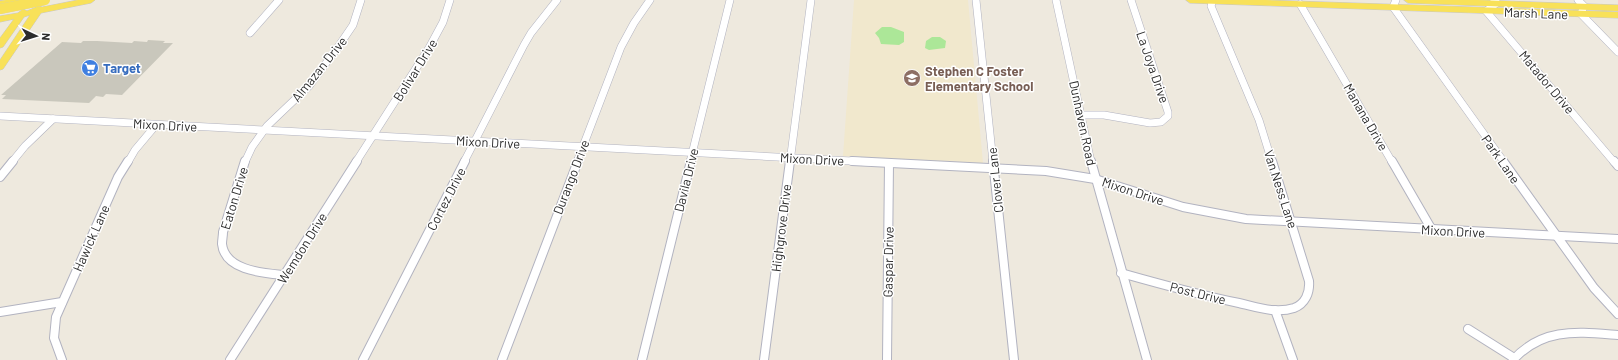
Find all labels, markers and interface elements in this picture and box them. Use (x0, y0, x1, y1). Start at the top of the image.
street label: Marsh Lane (1504, 4, 1569, 22)
north arrow (16, 16, 56, 56)
street label: La Joya Drive (1133, 29, 1173, 105)
text: N (40, 33, 53, 41)
street label: Almazan Drive (288, 33, 350, 105)
street label: Bolivar Drive (390, 36, 441, 104)
street label: Matador Drive (1516, 47, 1578, 117)
supermarket icon: Target (80, 58, 100, 78)
place label: Target (103, 60, 141, 76)
place label: Stephen C Foster Elementary School (925, 63, 1033, 94)
school or university icon: Stephen C Foster Elementary School (902, 68, 922, 88)
street label: Dunhaven Road (1066, 79, 1100, 167)
street label: Manana Drive (1340, 81, 1392, 153)
street label: Mixon Drive (133, 115, 198, 135)
street label: Park Lane (1478, 131, 1524, 187)
street label: Mixon Drive (456, 132, 521, 152)
street label: Durango Drive (549, 137, 593, 217)
street label: Davila Drive (670, 146, 702, 214)
street label: Clover Lane (984, 146, 1006, 214)
street label: Van Ness Lane (1261, 148, 1301, 230)
street label: Mixon Drive (780, 149, 845, 169)
street label: Eaton Drive (217, 165, 251, 231)
street label: Cortez Drive (423, 165, 469, 233)
street label: Mixon Drive (1100, 173, 1166, 209)
street label: Highgrove Drive (768, 183, 794, 273)
street label: Hawick Lane (69, 202, 113, 274)
street label: Wemdon Drive (274, 209, 330, 287)
street label: Mixon Drive (1421, 221, 1486, 241)
street label: Gaspar Drive (879, 226, 897, 298)
street label: Post Drive (1168, 278, 1228, 308)

